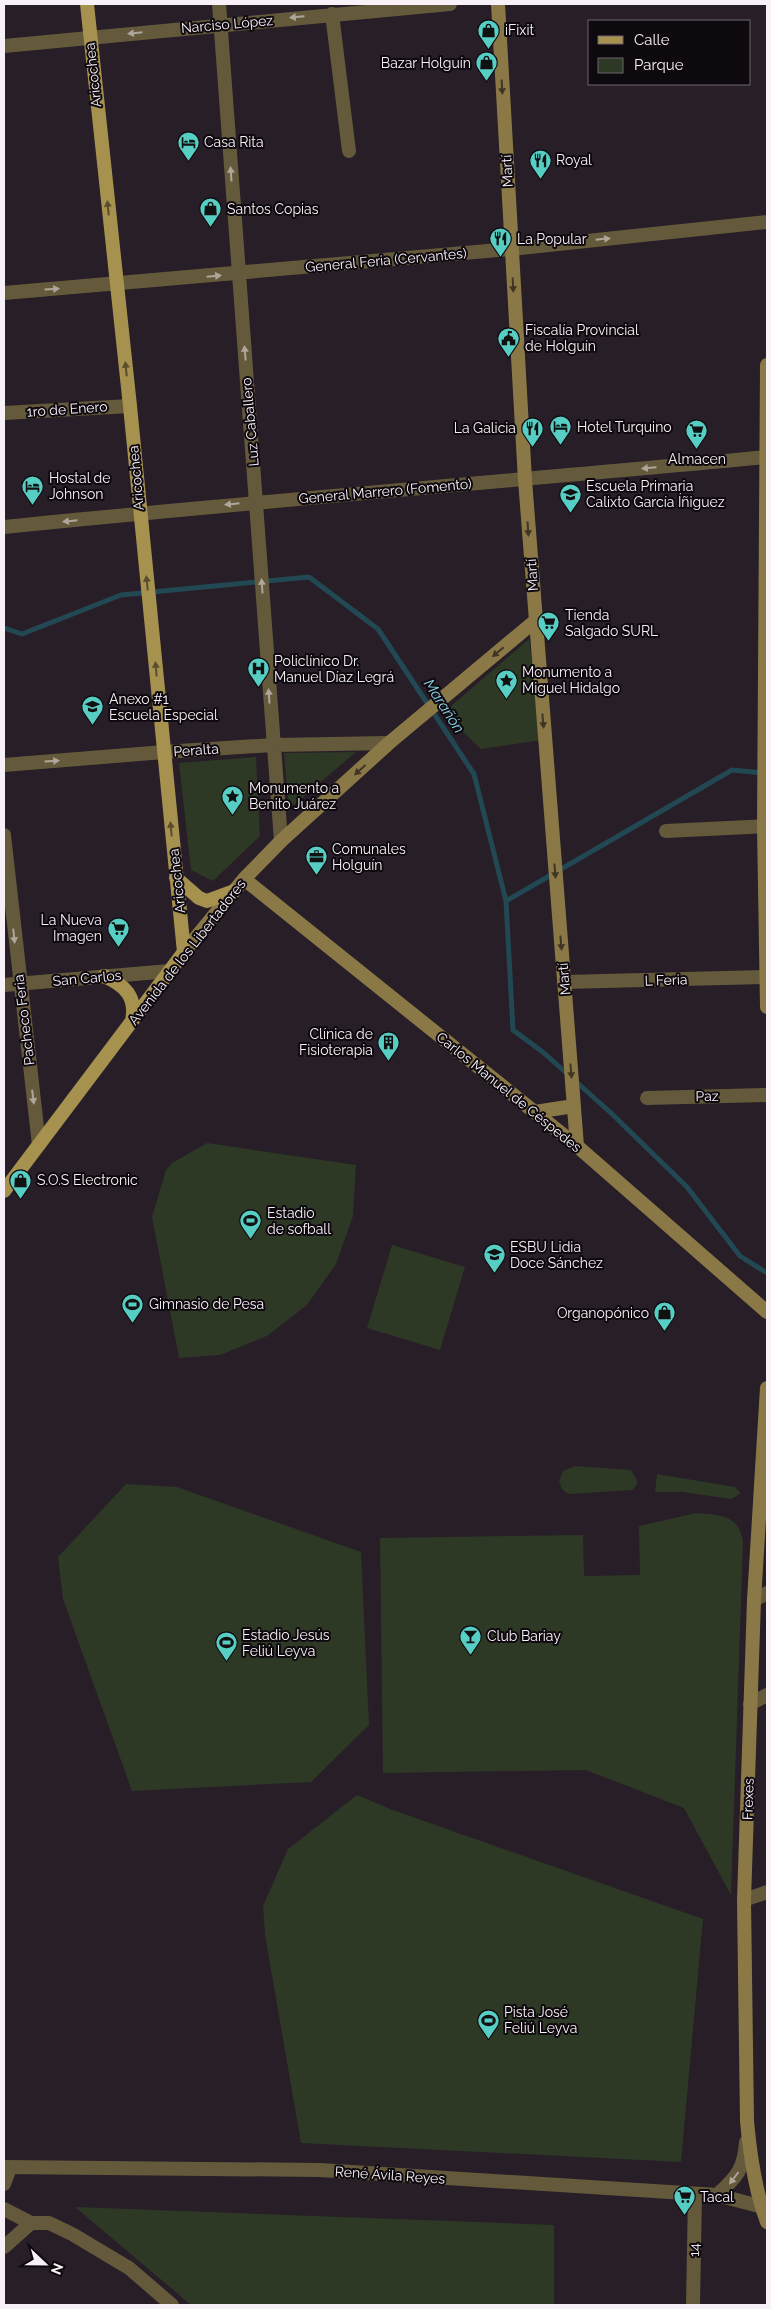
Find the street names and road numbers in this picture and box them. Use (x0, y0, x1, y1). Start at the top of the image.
street label: Narciso López (180, 12, 274, 36)
street label: Aricochea (82, 42, 104, 108)
street label: Martí (498, 153, 516, 188)
street label: General Feria (Cervantes) (305, 245, 468, 275)
street label: Luz Caballero (238, 377, 262, 467)
street label: 1ro de Enero (26, 398, 108, 420)
street label: Aricochea (125, 445, 147, 511)
street label: General Marrero (Fomento) (298, 475, 472, 507)
street label: Martí (523, 557, 541, 592)
street label: Peralta (173, 740, 219, 760)
street label: Aricochea (166, 848, 188, 914)
street label: Avenida de los Libertadores (125, 876, 249, 1028)
street label: Martí (555, 961, 573, 996)
street label: San Carlos (52, 967, 122, 989)
street label: L Feria (644, 971, 688, 989)
street label: Pacheco Feria (10, 974, 38, 1066)
street label: Carlos Manuel de Céspedes (433, 1029, 585, 1156)
street label: Paz (695, 1088, 719, 1104)
street label: Frexes (739, 1777, 757, 1820)
street label: René Ávila Reyes (334, 2162, 446, 2187)
street label: 14 (686, 2243, 702, 2257)

